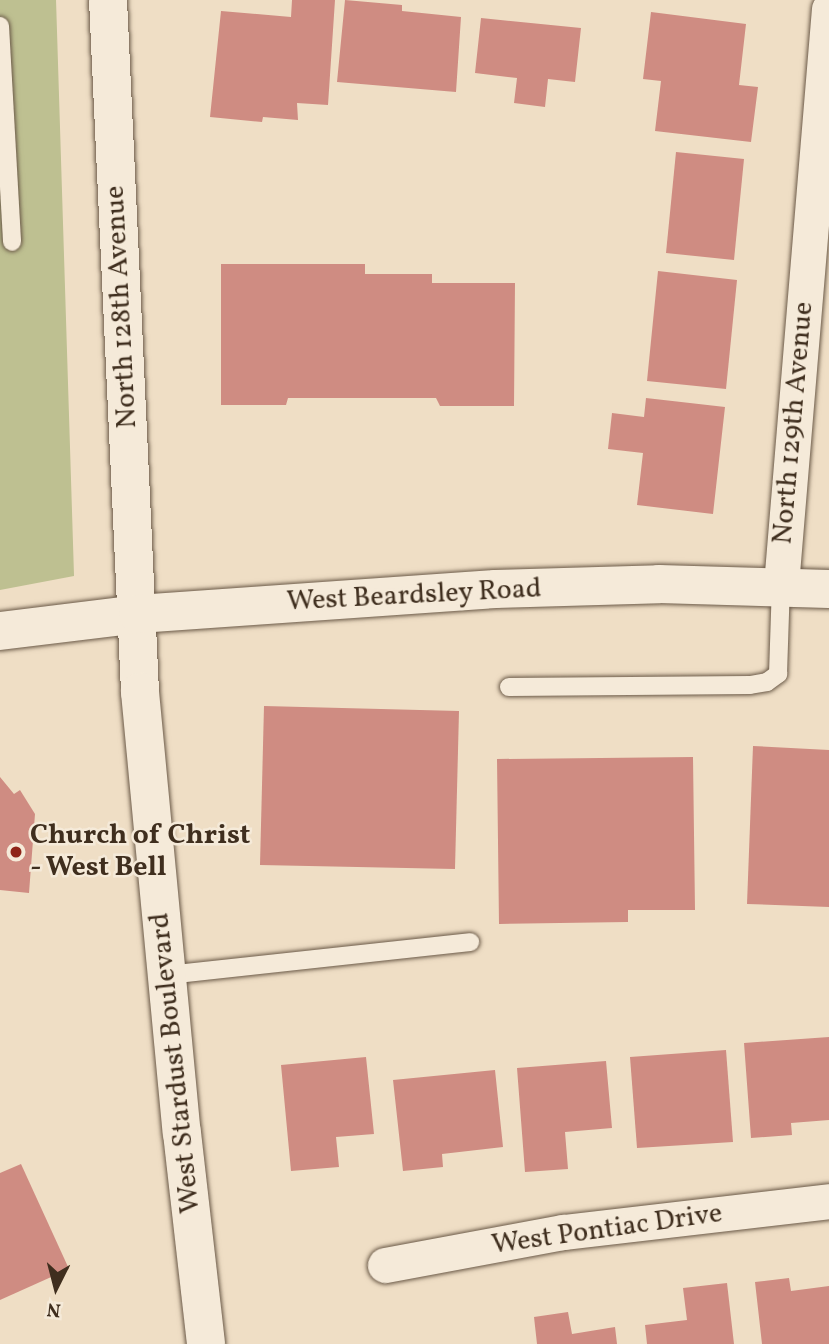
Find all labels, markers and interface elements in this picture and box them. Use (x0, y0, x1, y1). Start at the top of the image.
street label: North 128th Avenue (99, 185, 145, 429)
street label: North 129th Avenue (767, 300, 821, 546)
street label: West Beardsley Road (285, 573, 543, 619)
place label: Church of Christ - West Bell (30, 819, 248, 885)
marker: Church of Christ - West Bell (8, 844, 24, 860)
street label: West Stardust Boulevard (143, 911, 209, 1215)
street label: West Pontiac Drive (490, 1197, 724, 1263)
north arrow (21, 1253, 91, 1323)
text: N (46, 1295, 62, 1323)

